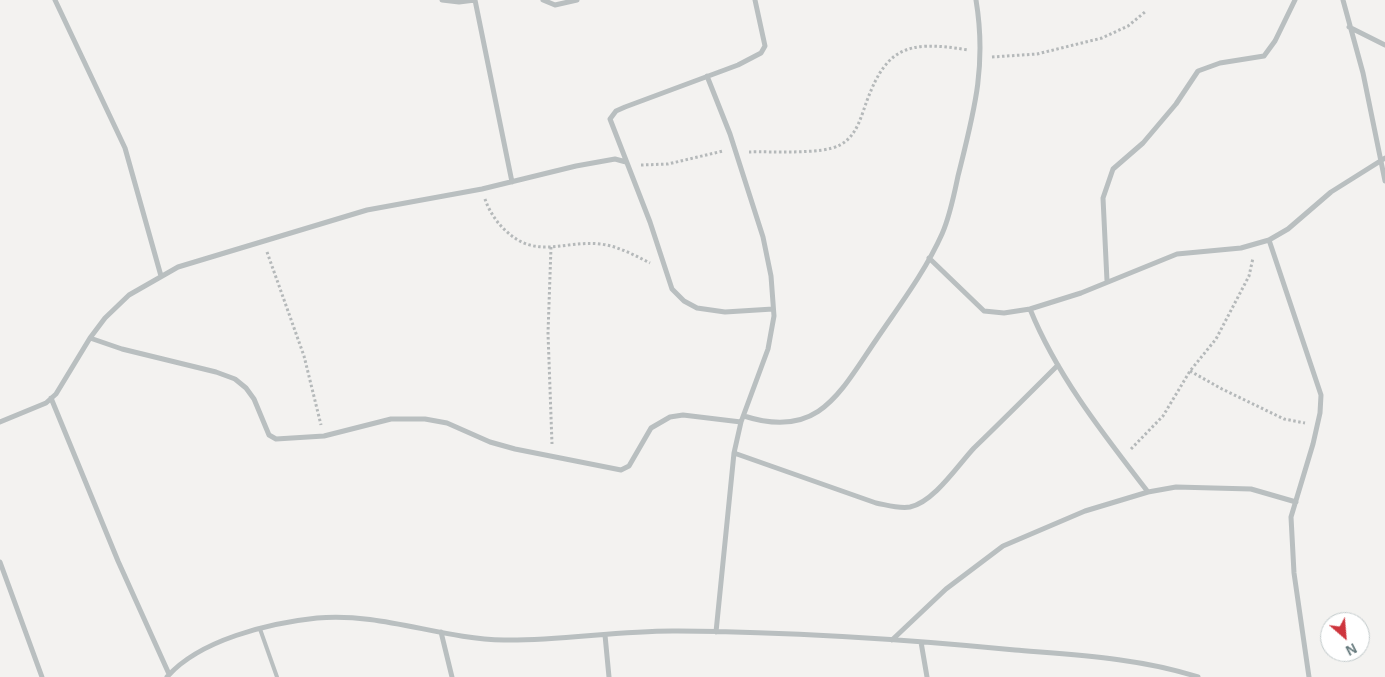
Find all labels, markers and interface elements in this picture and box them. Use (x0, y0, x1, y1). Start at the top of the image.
north arrow (1320, 612, 1370, 662)
text: N (1343, 640, 1359, 659)

